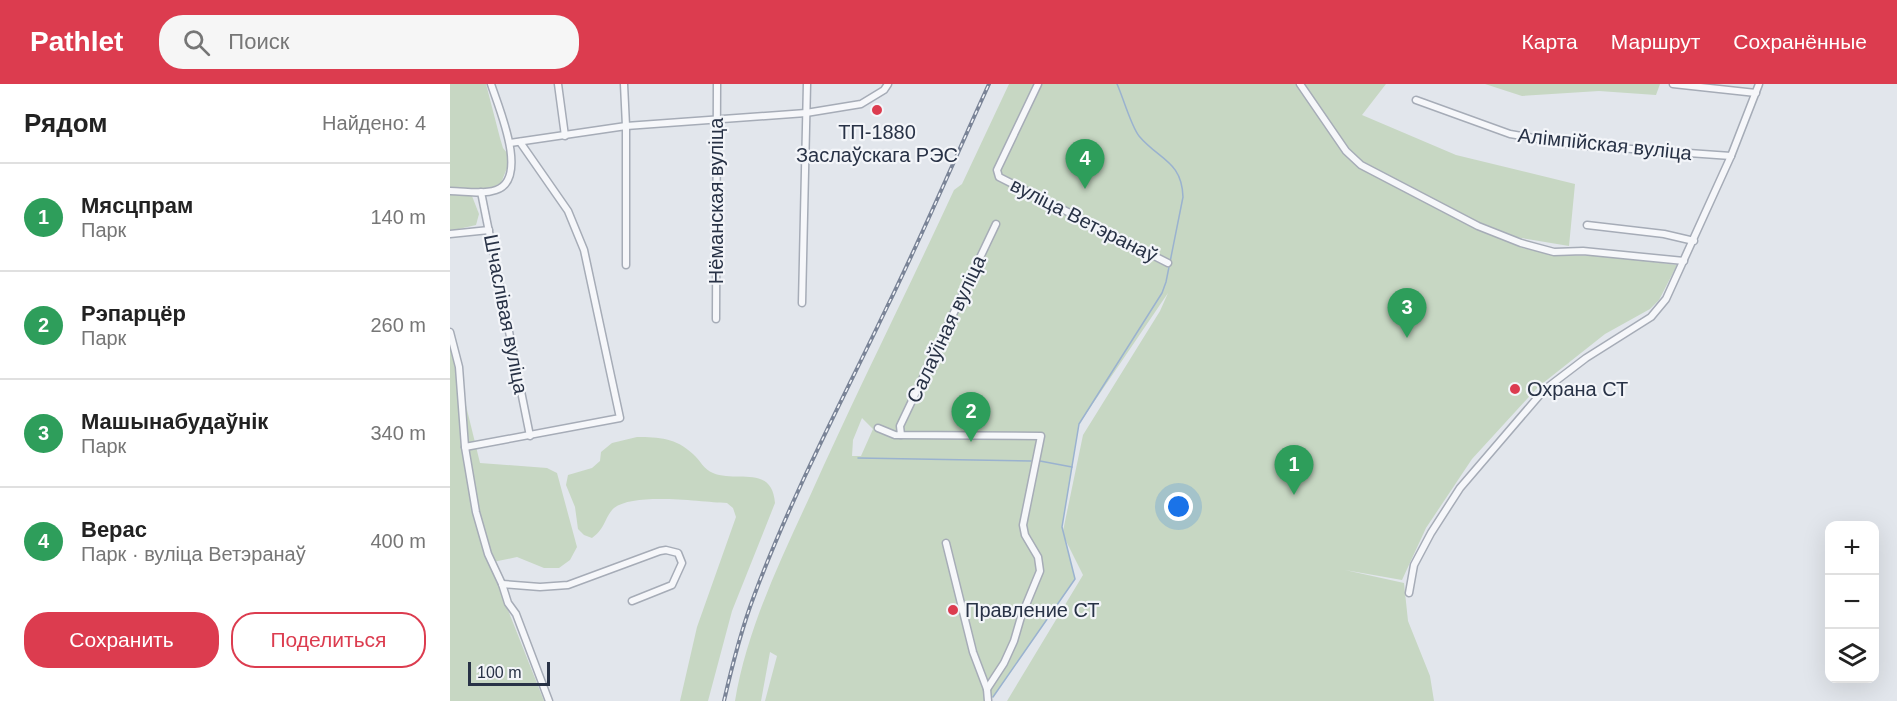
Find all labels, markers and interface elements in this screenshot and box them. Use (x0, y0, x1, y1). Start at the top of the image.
search box (159, 15, 579, 69)
text: Pathlet (30, 26, 123, 57)
icon: search (180, 26, 213, 59)
text: Поиск (228, 29, 289, 54)
text: Карта (1522, 30, 1578, 53)
text: Маршрут (1611, 30, 1700, 53)
text: Сохранённые (1733, 30, 1867, 53)
marker: ТП-1880 Заслаўскага РЭС (870, 103, 884, 117)
text: Рядом (24, 108, 107, 138)
text: Найдено: 4 (322, 112, 426, 134)
street label: Нёманская вуліца (705, 117, 727, 284)
place label: ТП-1880 Заслаўскага РЭС (796, 121, 958, 166)
street label: Алімпійская вуліца (1517, 124, 1694, 164)
pin: 4 (1066, 140, 1104, 189)
street label: вуліца Ветэранаў (1007, 174, 1161, 266)
text: Мясцпрам (81, 193, 193, 218)
text: 1 (38, 206, 49, 228)
text: 140 m (370, 206, 426, 228)
text: Парк (81, 219, 126, 241)
street label: Шчаслівая вуліца (480, 232, 532, 397)
street label: Салаўіная вуліца (902, 251, 990, 406)
pin: 3 (1388, 288, 1426, 338)
text: Рэпарцёр (81, 301, 186, 326)
text: 2 (38, 314, 49, 336)
text: 260 m (370, 314, 426, 336)
text: Парк (81, 327, 126, 349)
place label: Охрана СТ (1527, 378, 1628, 400)
marker: Охрана СТ (1508, 382, 1522, 396)
pin: 2 (952, 392, 990, 442)
text: Машынабудаўнік (81, 409, 268, 434)
text: 3 (38, 422, 49, 444)
text: 340 m (370, 422, 426, 444)
text: Парк (81, 435, 126, 457)
pin: 1 (1274, 446, 1314, 495)
your location (1164, 492, 1193, 521)
text: Верас (81, 517, 147, 542)
map controls (1825, 521, 1879, 683)
button: + (1825, 521, 1879, 575)
text: 4 (38, 530, 49, 552)
text: 400 m (370, 530, 426, 552)
text: Парк · вуліца Ветэранаў (81, 543, 306, 565)
button: − (1825, 575, 1879, 629)
place label: Правление СТ (965, 599, 1099, 621)
marker: Правление СТ (946, 603, 960, 617)
button: Сохранить (24, 612, 219, 668)
button: Поделиться (231, 612, 426, 668)
button: layers (1825, 629, 1879, 683)
scale bar (468, 659, 550, 686)
text: 100 m (477, 664, 521, 681)

